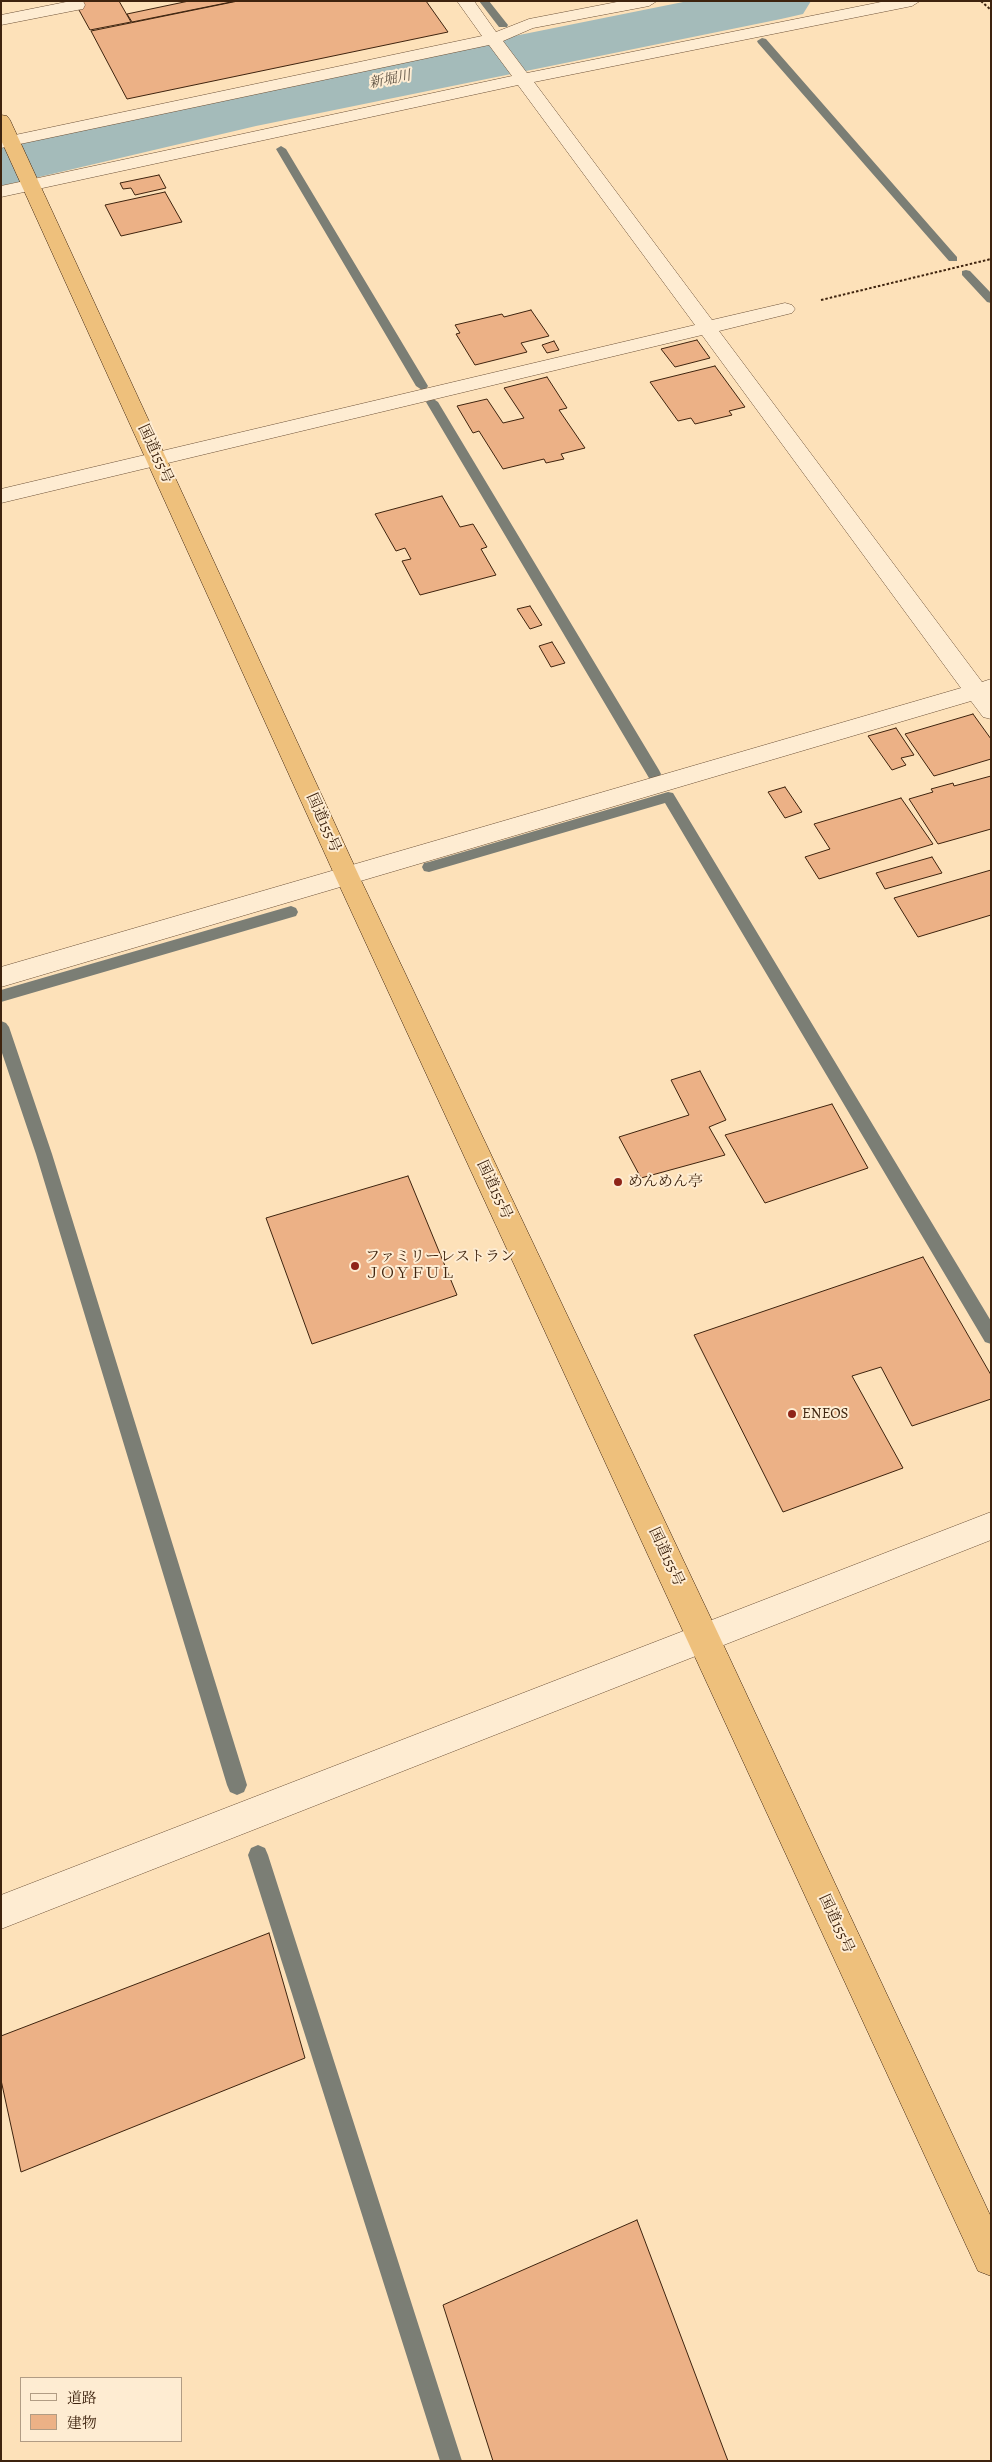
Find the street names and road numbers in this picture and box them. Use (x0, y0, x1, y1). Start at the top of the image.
street label: 国道155号 (134, 422, 176, 486)
street label: 国道155号 (302, 791, 344, 855)
street label: 国道155号 (473, 1158, 515, 1222)
street label: 国道155号 (645, 1525, 687, 1589)
street label: 国道155号 (815, 1892, 857, 1956)

